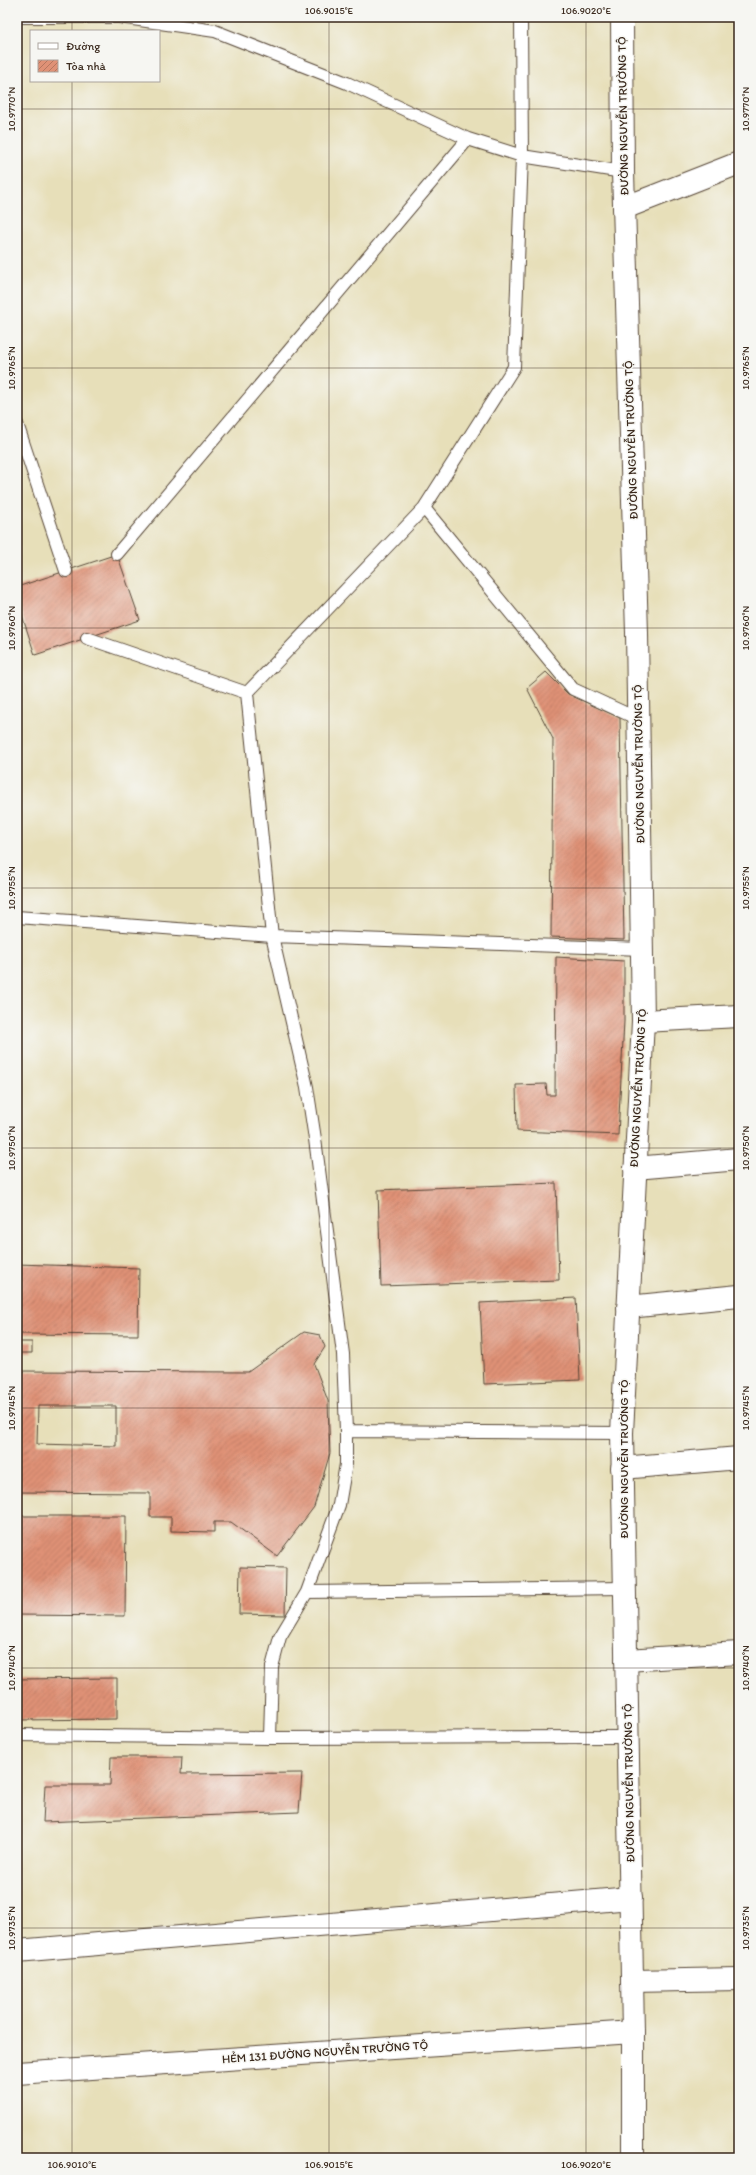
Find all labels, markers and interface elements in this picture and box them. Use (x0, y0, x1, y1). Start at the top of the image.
text: 106.9015°E (305, 4, 354, 17)
text: 106.9020°E (561, 4, 611, 17)
legend (30, 30, 160, 82)
street label: ĐƯỜNG NGUYỄN TRƯỜNG TỘ (615, 36, 631, 196)
text: Đường (66, 39, 101, 53)
text: Tòa nhà (66, 59, 107, 73)
text: 10.9770°N (5, 87, 18, 131)
text: 10.9770°N (739, 87, 752, 131)
text: 10.9765°N (5, 346, 18, 390)
text: 10.9765°N (739, 346, 752, 390)
street label: ĐƯỜNG NGUYỄN TRƯỜNG TỘ (621, 360, 641, 520)
text: 10.9760°N (5, 605, 18, 650)
text: 10.9760°N (739, 605, 752, 650)
street label: ĐƯỜNG NGUYỄN TRƯỜNG TỘ (631, 684, 647, 844)
text: 10.9755°N (5, 866, 18, 910)
text: 10.9755°N (739, 866, 752, 910)
street label: ĐƯỜNG NGUYỄN TRƯỜNG TỘ (627, 1008, 649, 1168)
text: 10.9750°N (5, 1125, 18, 1170)
text: 10.9750°N (739, 1125, 752, 1170)
street label: ĐƯỜNG NGUYỄN TRƯỜNG TỘ (617, 1379, 631, 1539)
text: 10.9745°N (5, 1386, 18, 1430)
text: 10.9745°N (739, 1386, 752, 1430)
text: 10.9740°N (5, 1645, 18, 1691)
text: 10.9740°N (739, 1645, 752, 1691)
street label: ĐƯỜNG NGUYỄN TRƯỜNG TỘ (621, 1703, 637, 1863)
text: 10.9735°N (5, 1906, 18, 1950)
text: 10.9735°N (739, 1906, 752, 1950)
street label: HẺM 131 ĐƯỜNG NGUYỄN TRƯỜNG TỘ (221, 2038, 429, 2066)
text: 106.9010°E (47, 2158, 97, 2171)
text: 106.9015°E (305, 2158, 354, 2171)
text: 106.9020°E (561, 2158, 611, 2171)

